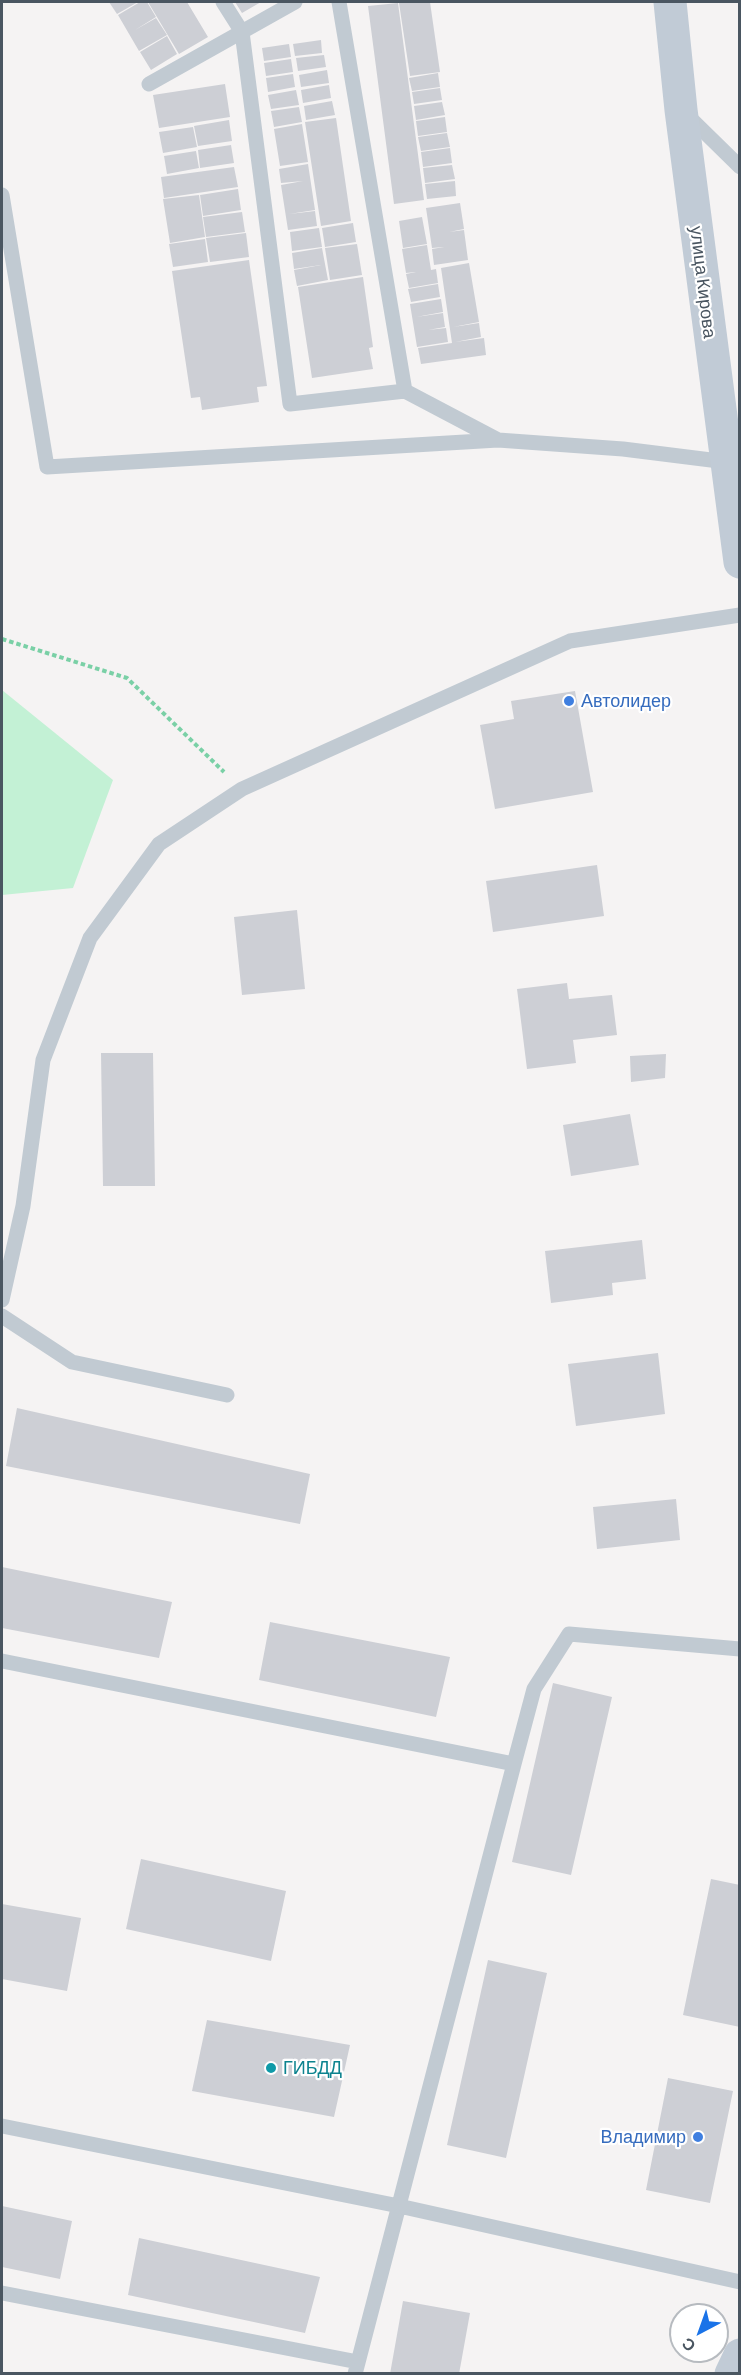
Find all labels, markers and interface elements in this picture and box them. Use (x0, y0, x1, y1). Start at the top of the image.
street label: улица Кирова (685, 225, 721, 339)
place label: Автолидер (581, 690, 671, 712)
marker: Автолидер (562, 694, 576, 708)
place label: ГИБДД (283, 2057, 342, 2079)
marker: ГИБДД (264, 2061, 278, 2075)
place label: Владимир (600, 2126, 686, 2148)
marker: Владимир (691, 2130, 705, 2144)
north arrow (669, 2303, 729, 2363)
text: С (678, 2334, 699, 2356)

